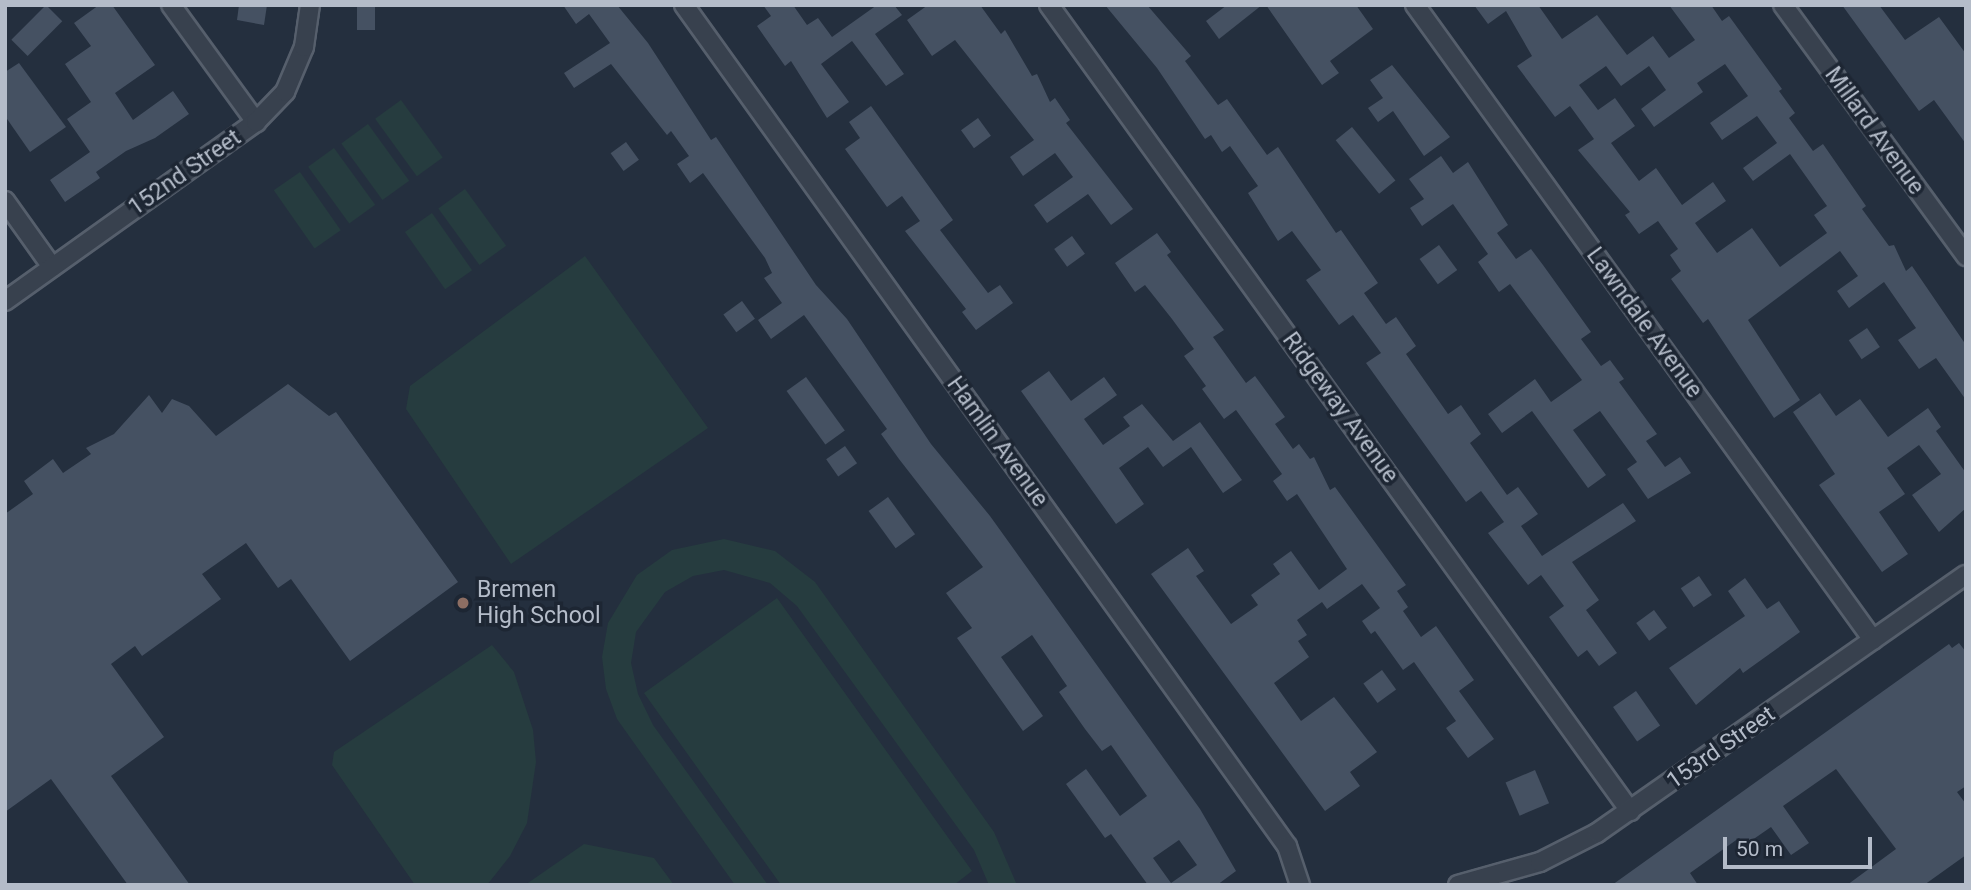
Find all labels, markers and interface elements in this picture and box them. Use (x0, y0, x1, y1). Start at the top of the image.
street label: Millard Avenue (1819, 62, 1929, 200)
street label: 152nd Street (123, 124, 247, 222)
street label: Lawndale Avenue (1580, 242, 1708, 404)
street label: Ridgeway Avenue (1276, 327, 1404, 489)
street label: Hamlin Avenue (941, 372, 1053, 512)
place label: Bremen High School (477, 576, 600, 630)
marker: Bremen High School (455, 595, 471, 611)
street label: 153rd Street (1662, 701, 1780, 795)
scale bar (1726, 824, 1875, 868)
text: 50 m (1736, 837, 1783, 861)

